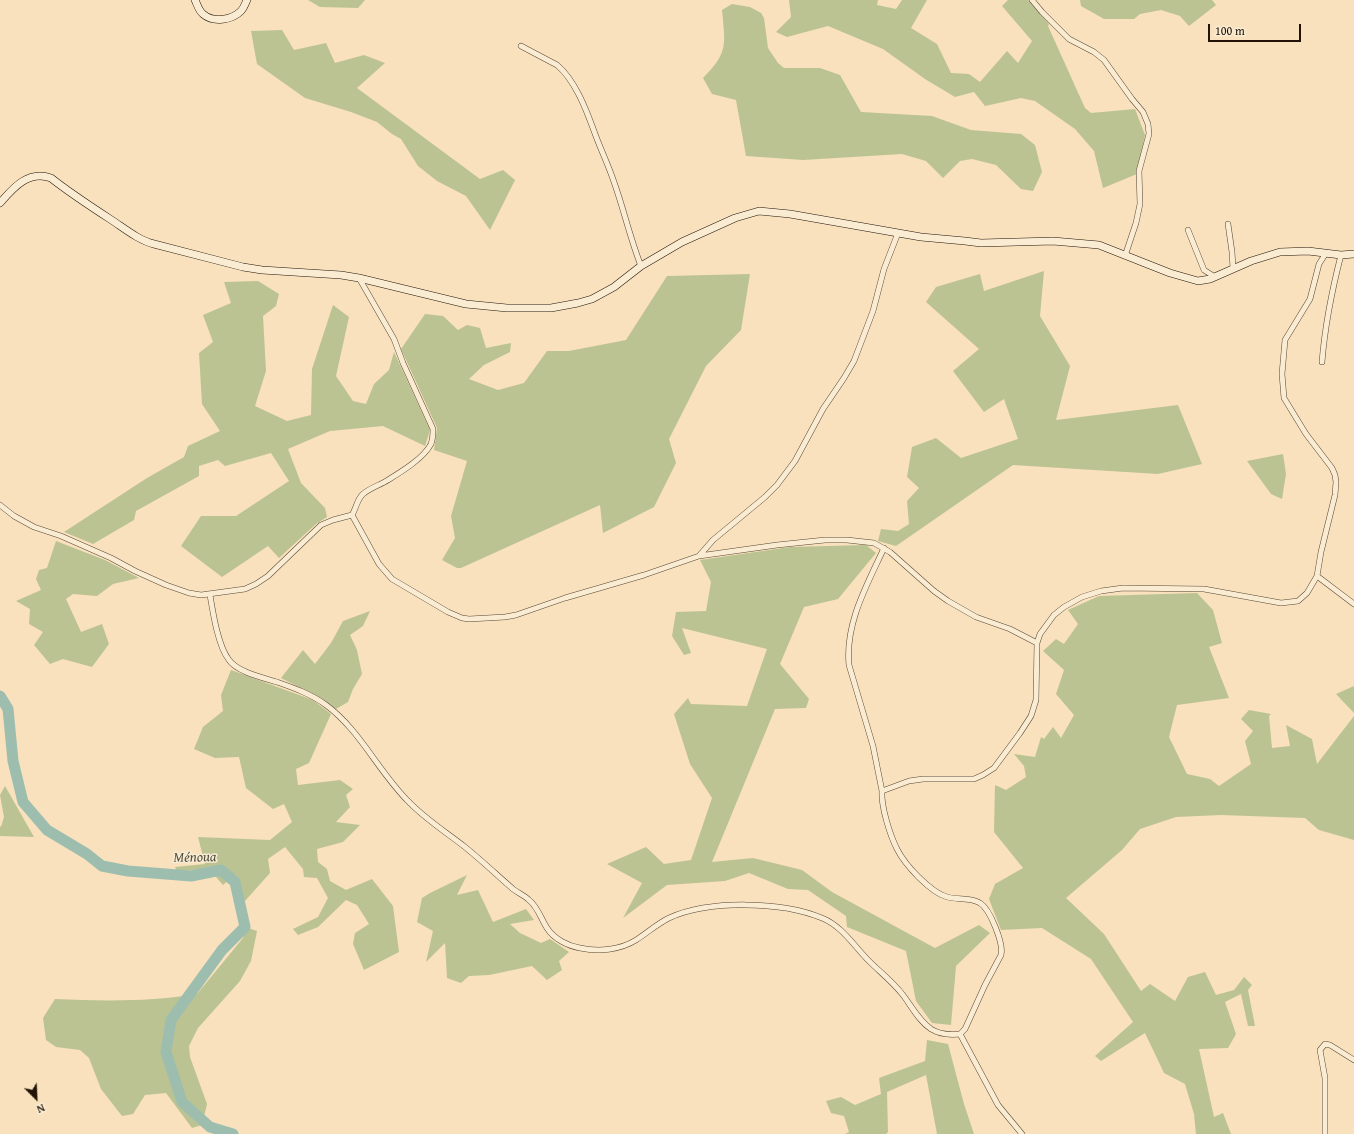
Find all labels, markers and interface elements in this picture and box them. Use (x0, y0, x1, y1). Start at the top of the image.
scale bar (1210, 16, 1303, 42)
text: 100 m (1215, 22, 1245, 39)
water label: Ménoua (173, 849, 217, 867)
north arrow (16, 1078, 56, 1118)
text: N (34, 1100, 48, 1118)

